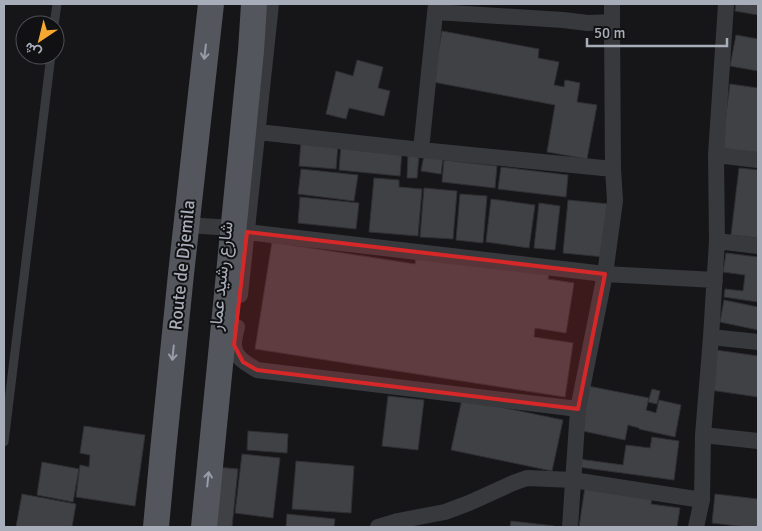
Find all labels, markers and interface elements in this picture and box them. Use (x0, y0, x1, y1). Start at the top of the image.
north arrow (15, 15, 65, 65)
scale bar (587, 15, 727, 47)
text: 50 m (594, 24, 625, 42)
text: ش (21, 38, 45, 62)
one-way arrow (200, 44, 210, 60)
street label: Route de Djemila (164, 199, 200, 331)
street label: شارع رشيد عمار (204, 220, 239, 333)
one-way arrow (168, 345, 178, 361)
one-way arrow (204, 471, 213, 487)

